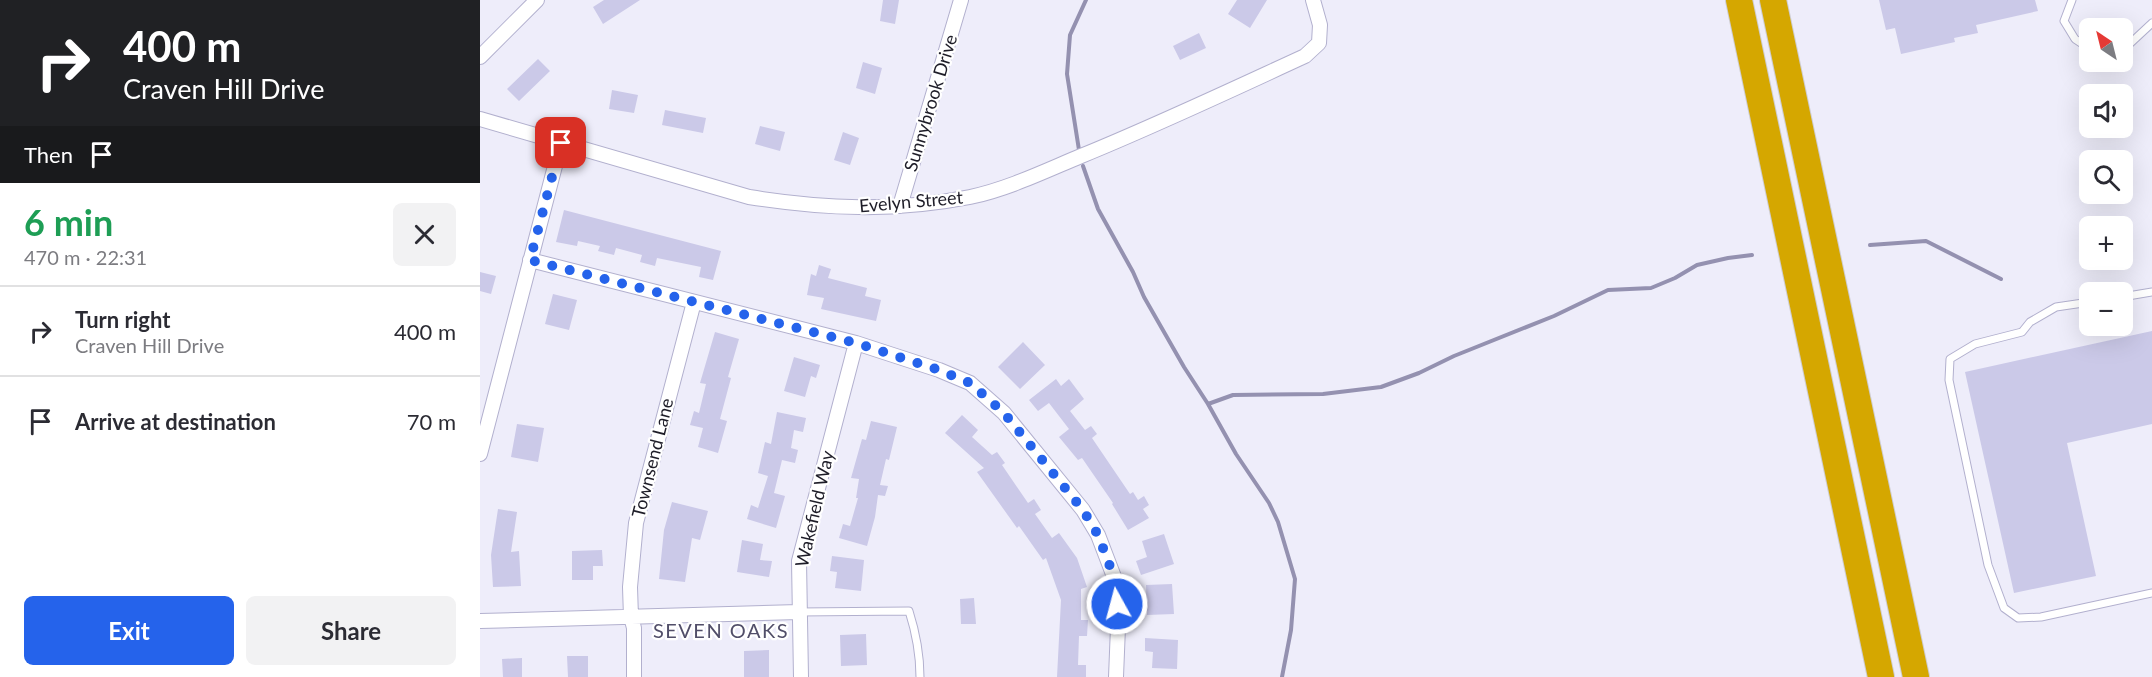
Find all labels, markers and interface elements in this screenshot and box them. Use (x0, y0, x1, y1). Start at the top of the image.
north arrow (2079, 18, 2133, 72)
map controls (2079, 18, 2133, 336)
text: 400 m (123, 21, 241, 71)
icon: right (24, 24, 102, 102)
street label: Sunnybrook Drive (899, 32, 961, 174)
text: Craven Hill Drive (123, 72, 324, 105)
button: sound (2079, 84, 2133, 138)
pin (535, 117, 586, 168)
icon: arrive (544, 126, 577, 159)
icon: arrive (85, 138, 118, 171)
text: Then (24, 141, 73, 168)
button: search (2079, 150, 2133, 204)
street label: Evelyn Street (858, 185, 964, 216)
text: 6 min (24, 200, 113, 244)
button: close (393, 203, 456, 266)
button: + (2079, 216, 2133, 270)
text: 470 m · 22:31 (24, 245, 147, 269)
button: − (2079, 282, 2133, 336)
text: Turn right (75, 306, 170, 333)
icon: right (24, 315, 57, 348)
text: 400 m (394, 318, 456, 345)
text: Craven Hill Drive (75, 333, 224, 357)
street label: Townsend Lane (627, 396, 678, 520)
icon: arrive (24, 405, 57, 438)
text: Arrive at destination (75, 408, 276, 435)
text: 70 m (407, 408, 456, 435)
street label: Wakefield Way (790, 448, 838, 569)
position arrow (1085, 572, 1149, 636)
button: Exit (24, 596, 234, 665)
button: Share (246, 596, 456, 665)
district label: SEVEN OAKS (653, 618, 789, 642)

